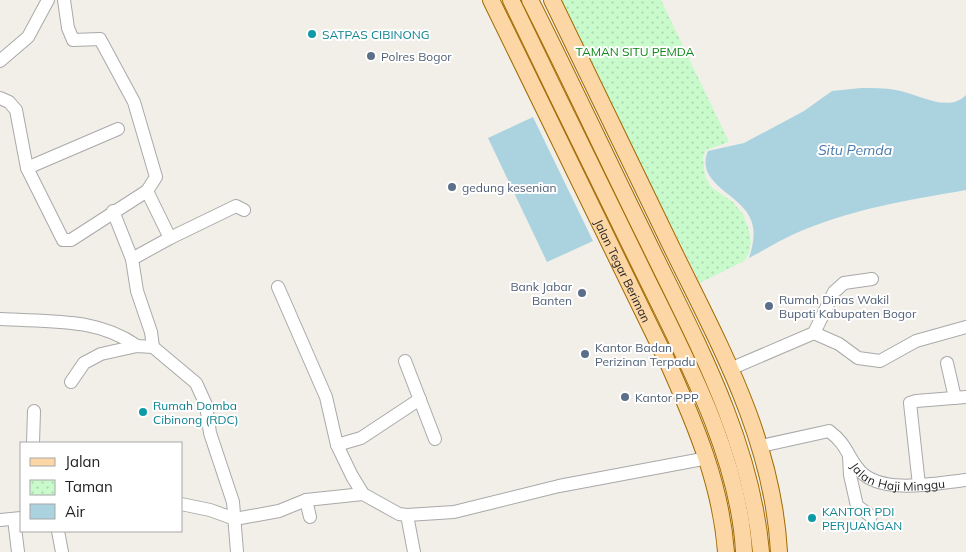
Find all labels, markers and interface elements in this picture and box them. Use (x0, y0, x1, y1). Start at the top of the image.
place label: SATPAS CIBINONG (322, 27, 429, 42)
marker: SATPAS CIBINONG (306, 28, 318, 40)
park label: TAMAN SITU PEMDA (576, 44, 695, 59)
place label: Polres Bogor (381, 49, 452, 64)
marker: Polres Bogor (365, 50, 377, 62)
water label: Situ Pemda (818, 141, 892, 159)
place label: gedung kesenian (462, 180, 556, 195)
marker: gedung kesenian (446, 181, 458, 193)
street label: Jalan Tegar Beriman (591, 216, 654, 325)
place label: Bank Jabar Banten (510, 279, 573, 308)
marker: Bank Jabar Banten (576, 287, 588, 299)
place label: Rumah Dinas Wakil Bupati Kabupaten Bogor (779, 292, 917, 321)
marker: Rumah Dinas Wakil Bupati Kabupaten Bogor (763, 300, 775, 312)
place label: Kantor Badan Perizinan Terpadu (595, 340, 696, 369)
marker: Kantor Badan Perizinan Terpadu (579, 348, 591, 360)
place label: Kantor PPP (635, 390, 699, 405)
marker: Kantor PPP (619, 391, 631, 403)
place label: Rumah Domba Cibinong (RDC) (153, 398, 239, 427)
marker: Rumah Domba Cibinong (RDC) (137, 406, 149, 418)
legend (20, 442, 182, 532)
text: Jalan (65, 452, 100, 471)
street label: Jalan Haji Minggu (848, 459, 946, 493)
text: Taman (65, 477, 113, 496)
text: Air (65, 502, 86, 521)
place label: KANTOR PDI PERJUANGAN (822, 504, 902, 533)
marker: KANTOR PDI PERJUANGAN (806, 512, 818, 524)

